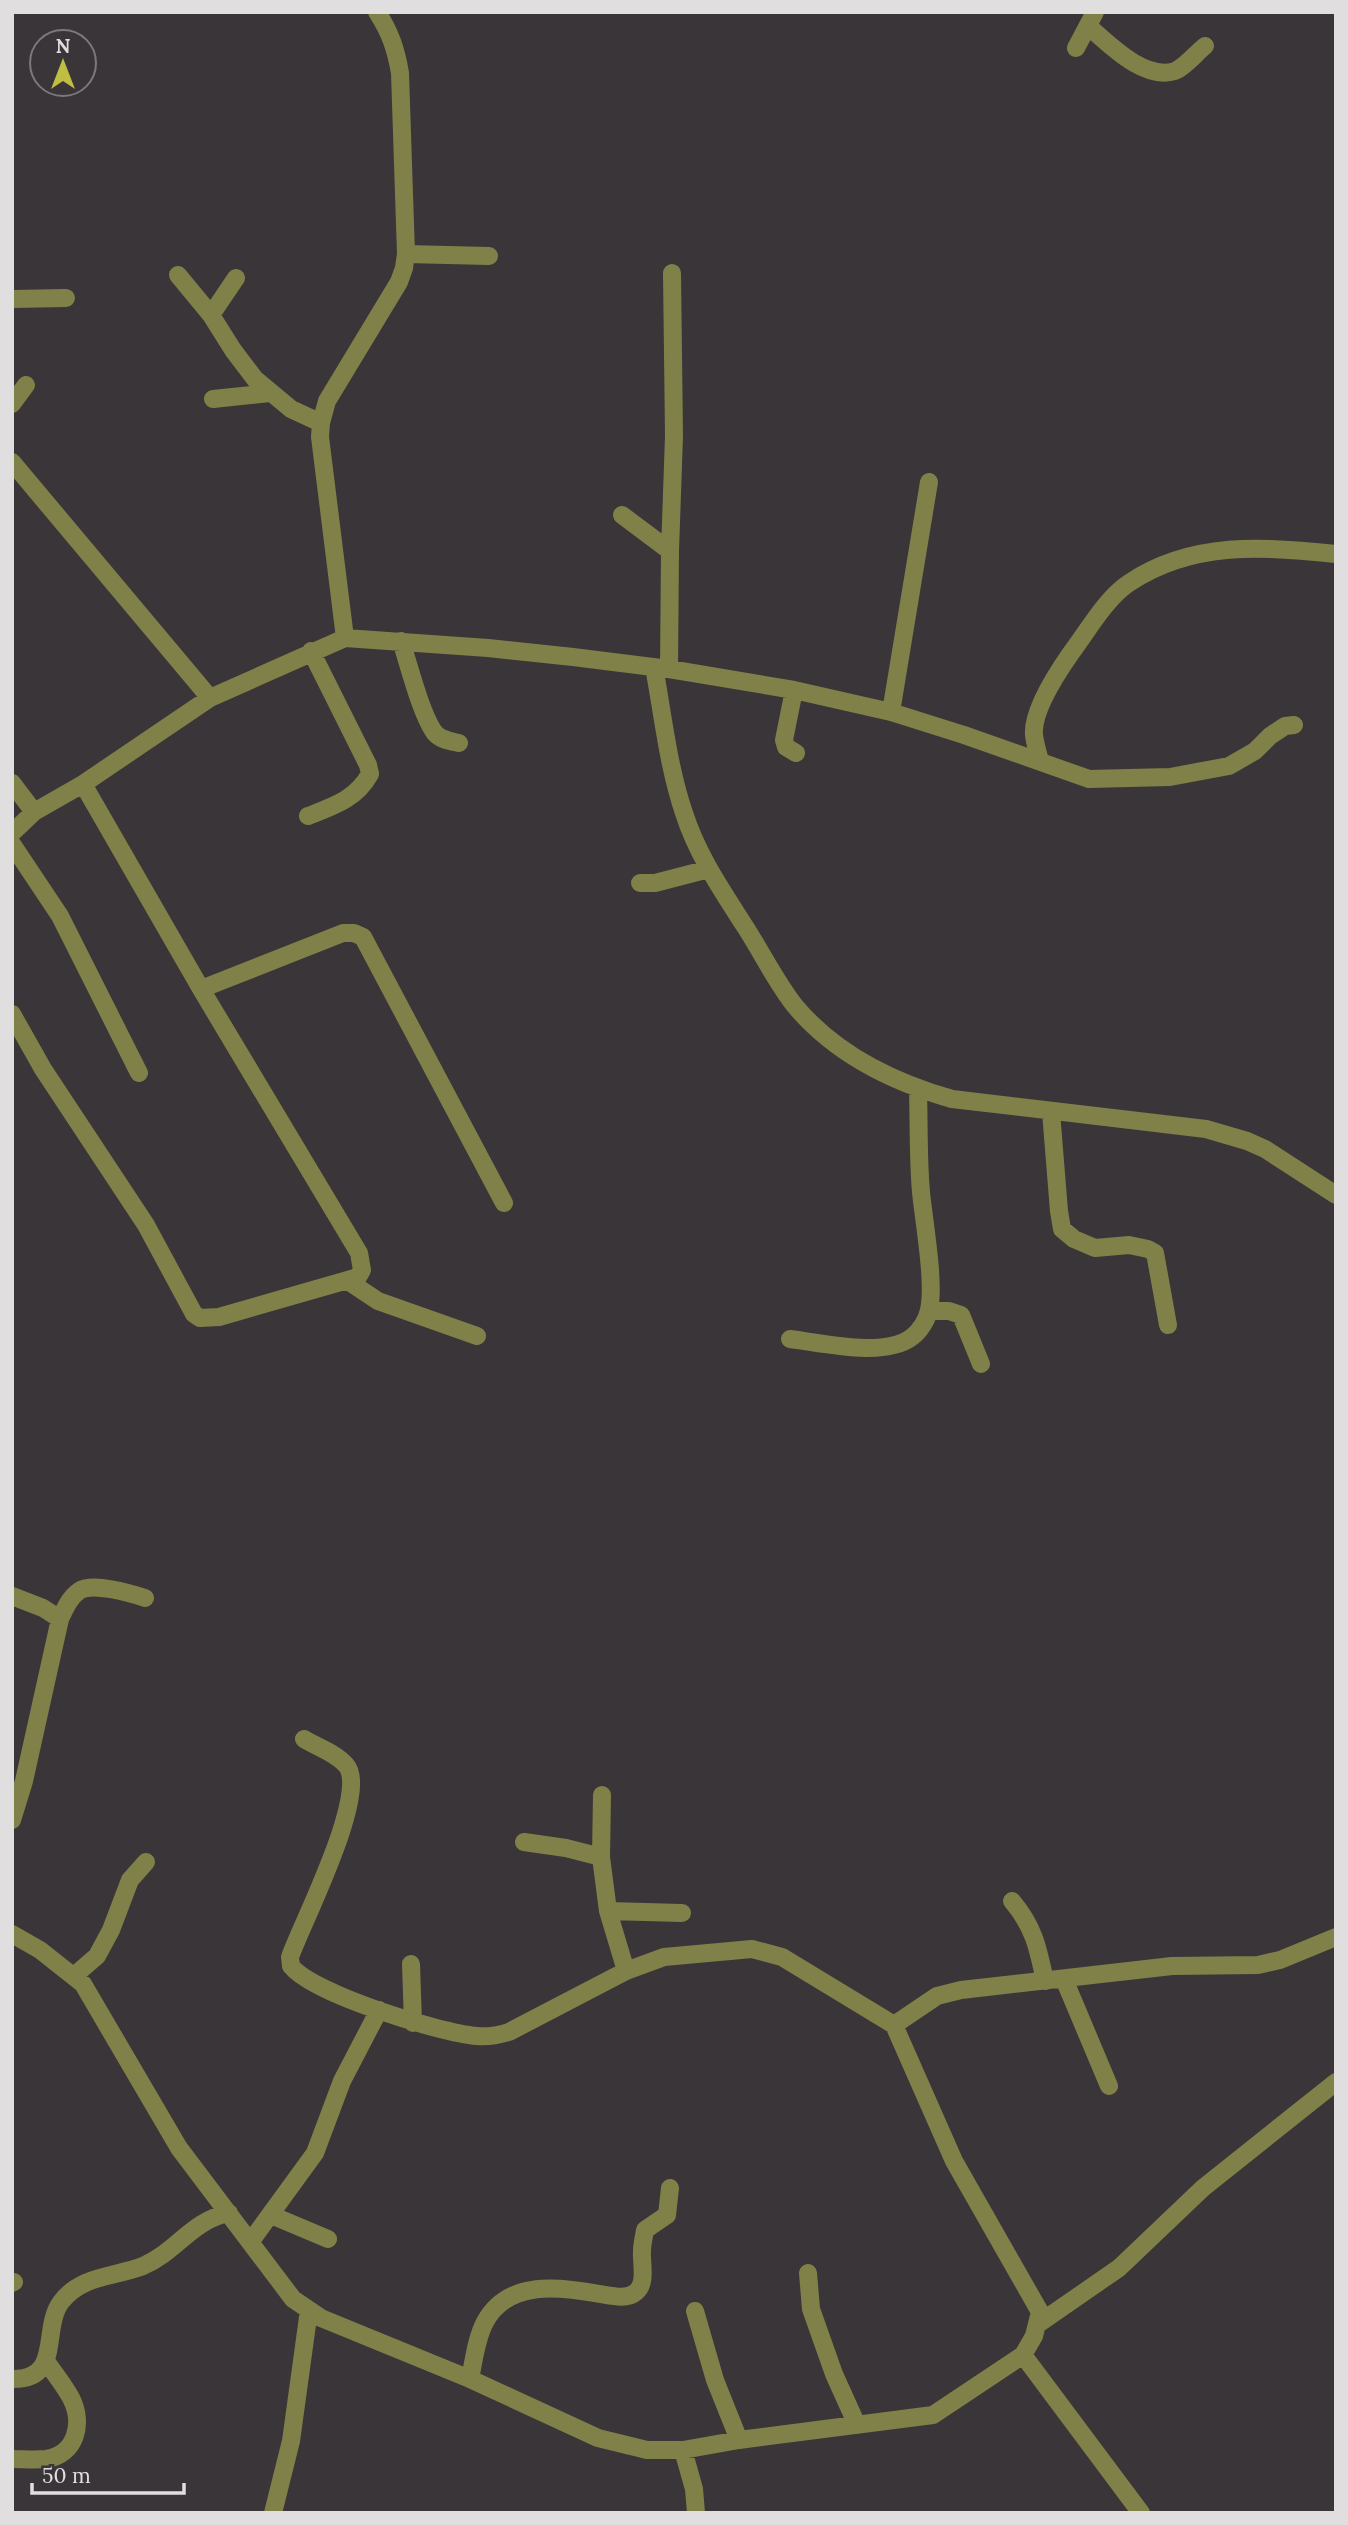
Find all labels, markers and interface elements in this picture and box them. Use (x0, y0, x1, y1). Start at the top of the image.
north arrow (28, 28, 98, 98)
text: N (56, 34, 71, 58)
scale bar (32, 2452, 184, 2496)
text: 50 m (42, 2462, 91, 2489)

